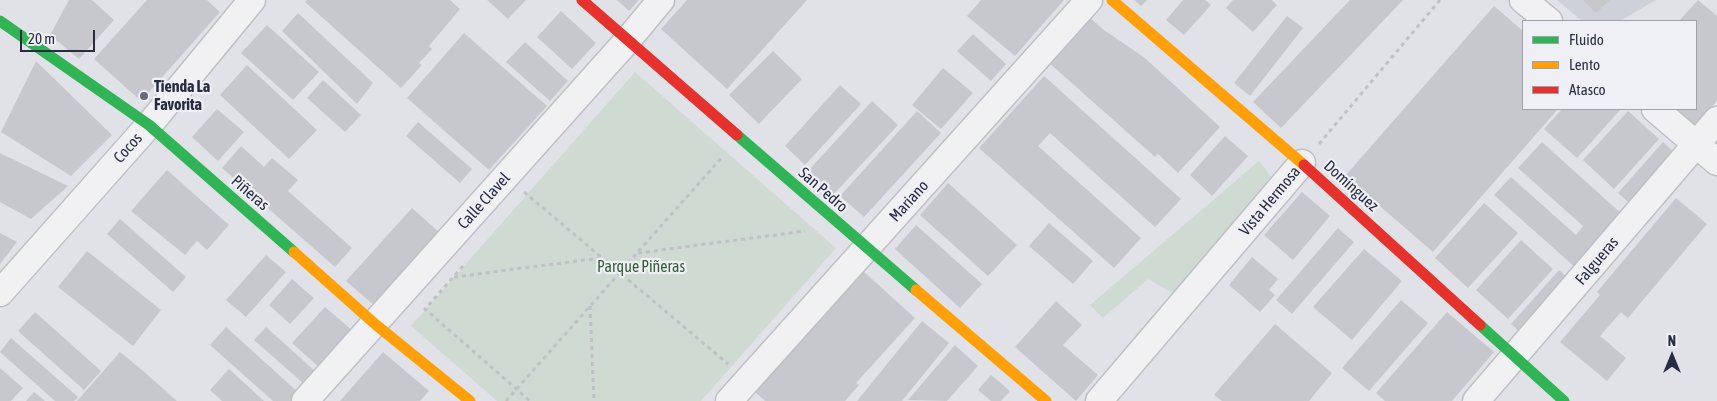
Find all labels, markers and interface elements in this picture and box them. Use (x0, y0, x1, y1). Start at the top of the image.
scale bar (22, 20, 98, 52)
legend (1522, 20, 1697, 110)
text: 20 m (28, 30, 55, 47)
text: Fluido (1569, 31, 1604, 48)
text: Lento (1569, 56, 1600, 73)
place label: Tienda La Favorita (154, 77, 210, 115)
text: Atasco (1569, 81, 1606, 98)
marker: Tienda La Favorita (138, 90, 150, 102)
street label: Cocos (110, 129, 146, 167)
street label: Domínguez (1320, 156, 1382, 216)
street label: Vista Hermosa (1235, 162, 1305, 240)
street label: San Pedro (795, 163, 851, 217)
street label: Calle Clavel (454, 169, 514, 233)
street label: Piñeras (227, 171, 273, 215)
street label: Mariano (885, 176, 933, 226)
street label: Falgueras (1571, 233, 1623, 289)
park label: Parque Piñeras (597, 257, 685, 277)
north arrow (1647, 331, 1697, 381)
text: N (1668, 333, 1676, 349)

